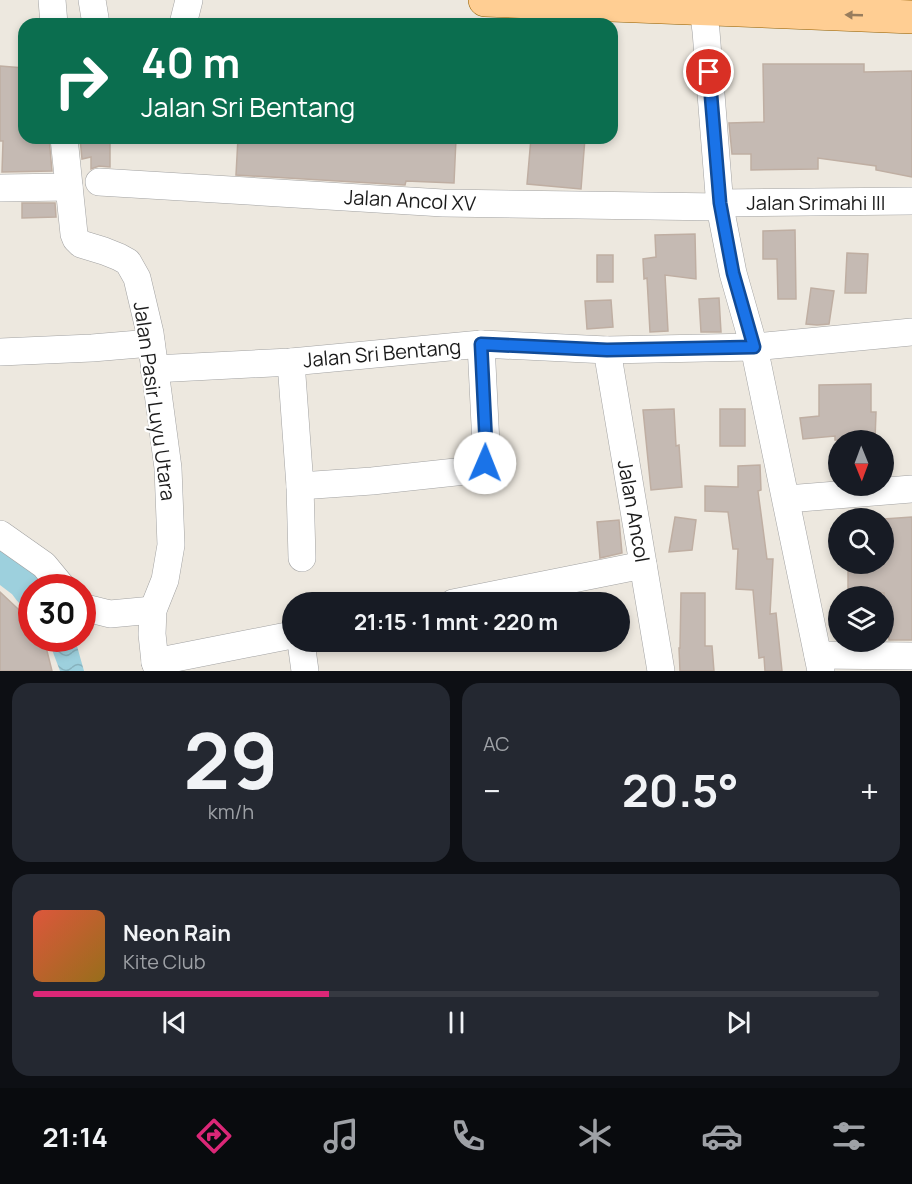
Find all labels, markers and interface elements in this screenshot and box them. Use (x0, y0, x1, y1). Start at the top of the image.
one-way arrow (844, 10, 863, 20)
text: 40 m (141, 33, 240, 91)
icon: right (42, 42, 120, 120)
pin (683, 46, 734, 97)
icon: arrive (692, 55, 725, 88)
text: Jalan Sri Bentang (141, 88, 355, 125)
street label: Jalan Ancol XV (343, 183, 477, 217)
street label: Jalan Srimahi III (747, 189, 885, 216)
street label: Jalan Pasir Luyu Utara (128, 300, 182, 502)
street label: Jalan Sri Bentang (302, 333, 462, 373)
north arrow (828, 430, 894, 496)
map controls (828, 430, 894, 652)
position arrow (453, 431, 517, 495)
street label: Jalan Ancol (612, 458, 656, 564)
button: search (828, 508, 894, 574)
speed limit sign: 30 (18, 574, 96, 652)
button: layers (828, 586, 894, 652)
text: 21:15 · 1 mnt · 220 m (354, 607, 558, 637)
text: 29 (184, 706, 278, 812)
text: AC (483, 730, 510, 757)
text: 20.5° (622, 759, 739, 821)
text: − (483, 768, 501, 813)
text: + (860, 768, 879, 813)
text: km/h (208, 798, 254, 825)
text: Neon Rain (123, 918, 231, 948)
text: Kite Club (123, 948, 206, 975)
icon: previous (158, 1006, 191, 1039)
icon: pause (440, 1006, 473, 1039)
icon: next (722, 1006, 755, 1039)
icon: directions (193, 1115, 235, 1157)
icon: music (320, 1115, 362, 1157)
icon: phone (447, 1115, 489, 1157)
icon: climate (574, 1115, 616, 1157)
icon: car (701, 1115, 743, 1157)
icon: filters (828, 1115, 870, 1157)
text: 21:14 (42, 1118, 108, 1155)

